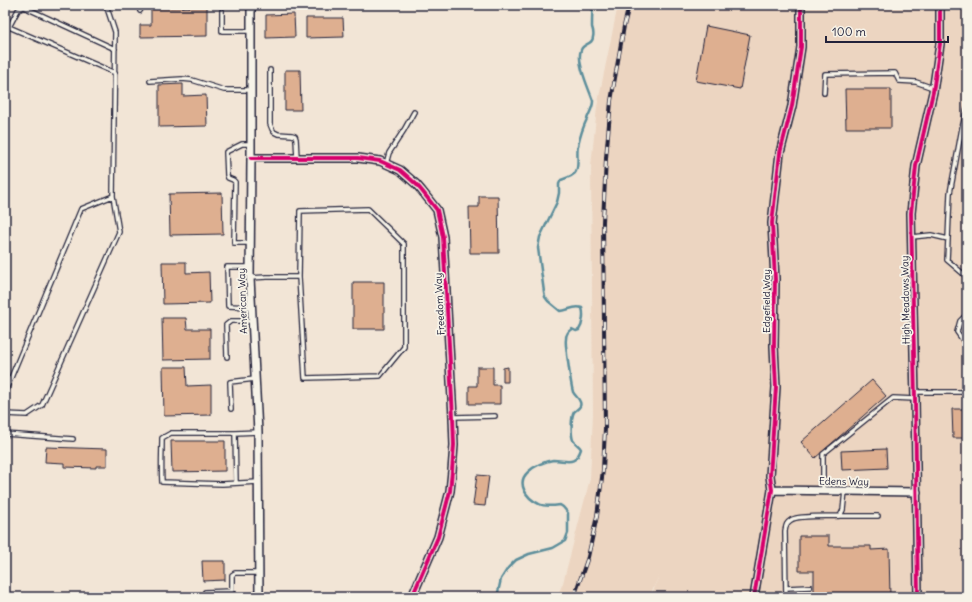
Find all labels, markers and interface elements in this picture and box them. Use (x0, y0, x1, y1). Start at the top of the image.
scale bar (826, 18, 948, 44)
text: 100 m (832, 24, 866, 39)
street label: High Meadows Way (898, 256, 913, 344)
street label: American Way (235, 268, 250, 334)
street label: Edgefield Way (760, 269, 773, 333)
street label: Freedom Way (431, 272, 448, 336)
street label: Edens Way (819, 475, 869, 488)

